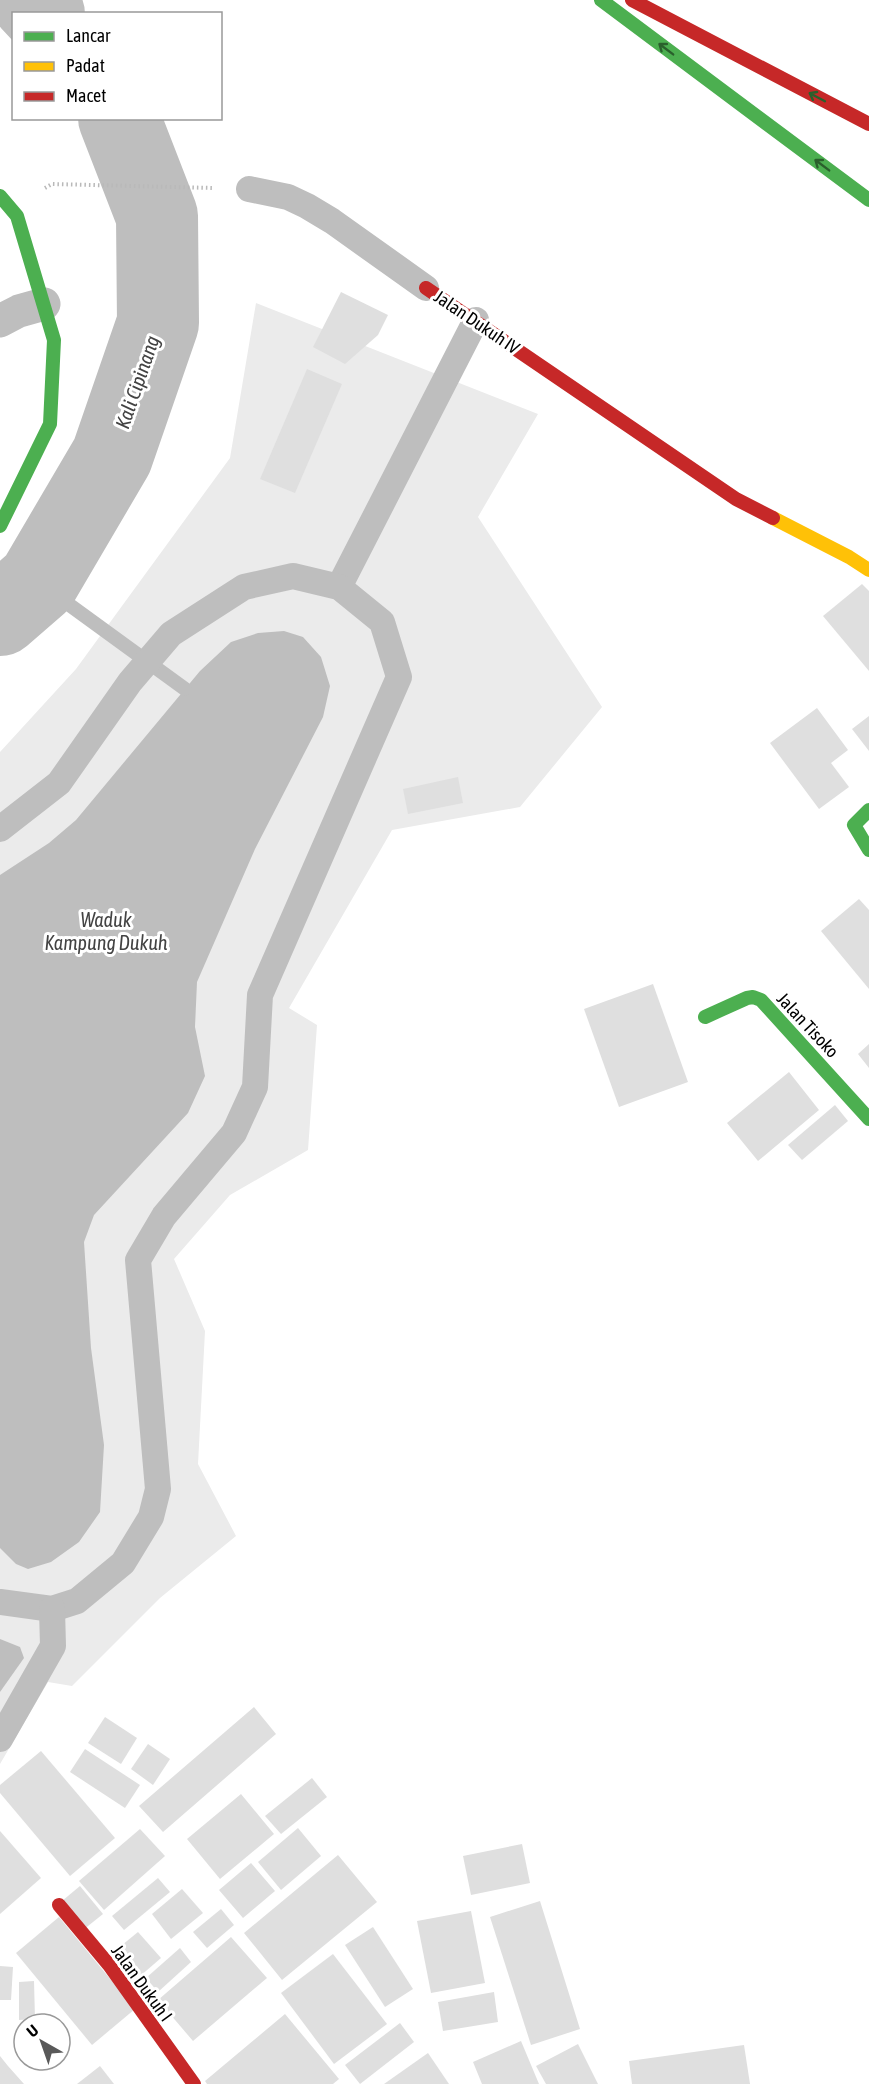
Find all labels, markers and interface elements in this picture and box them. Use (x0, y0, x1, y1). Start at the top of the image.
legend (12, 12, 222, 120)
text: Lancar (66, 25, 111, 46)
one-way arrow (658, 42, 674, 55)
text: Padat (66, 55, 105, 76)
text: Macet (66, 85, 106, 106)
one-way arrow (808, 90, 826, 102)
one-way arrow (815, 159, 831, 172)
street label: Jalan Dukuh IV (430, 286, 524, 358)
water label: Kali Cipinang (110, 332, 164, 432)
water label: Waduk Kampung Dukuh (44, 908, 168, 954)
street label: Jalan Tisoko (773, 988, 843, 1062)
street label: Jalan Dukuh I (107, 1941, 177, 2025)
north arrow (12, 2012, 72, 2072)
text: U (23, 2021, 42, 2040)

